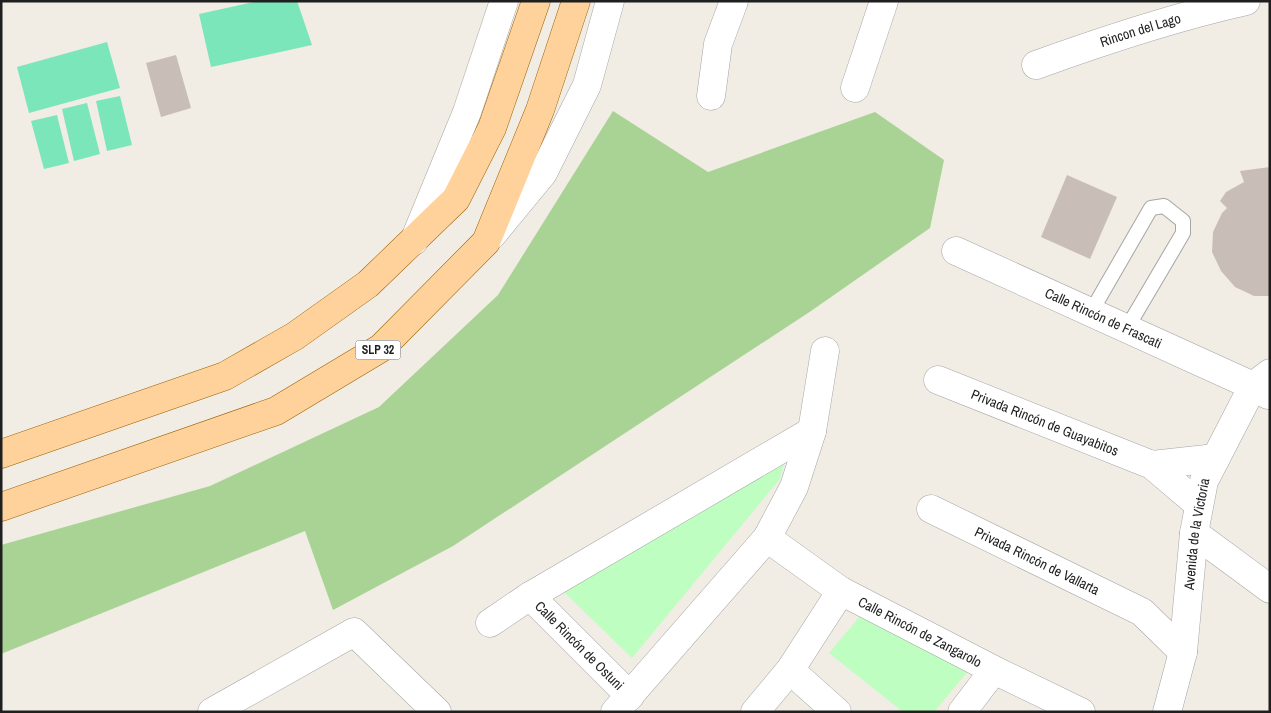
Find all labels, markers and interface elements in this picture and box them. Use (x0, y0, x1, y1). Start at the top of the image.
street label: Rincon del Lago (1097, 9, 1183, 51)
street label: Calle Rincón de Frascati (1042, 284, 1165, 352)
road number: SLP 32 (356, 340, 400, 360)
street label: Privada Rincón de Guayabitos (968, 385, 1121, 460)
street label: Avenida de la Victoria (1180, 476, 1213, 592)
street label: Privada Rincón de Vallarta (972, 523, 1103, 599)
street label: Calle Rincón de Zangarolo (855, 592, 985, 671)
street label: Calle Rincón de Ostuni (531, 597, 628, 694)

